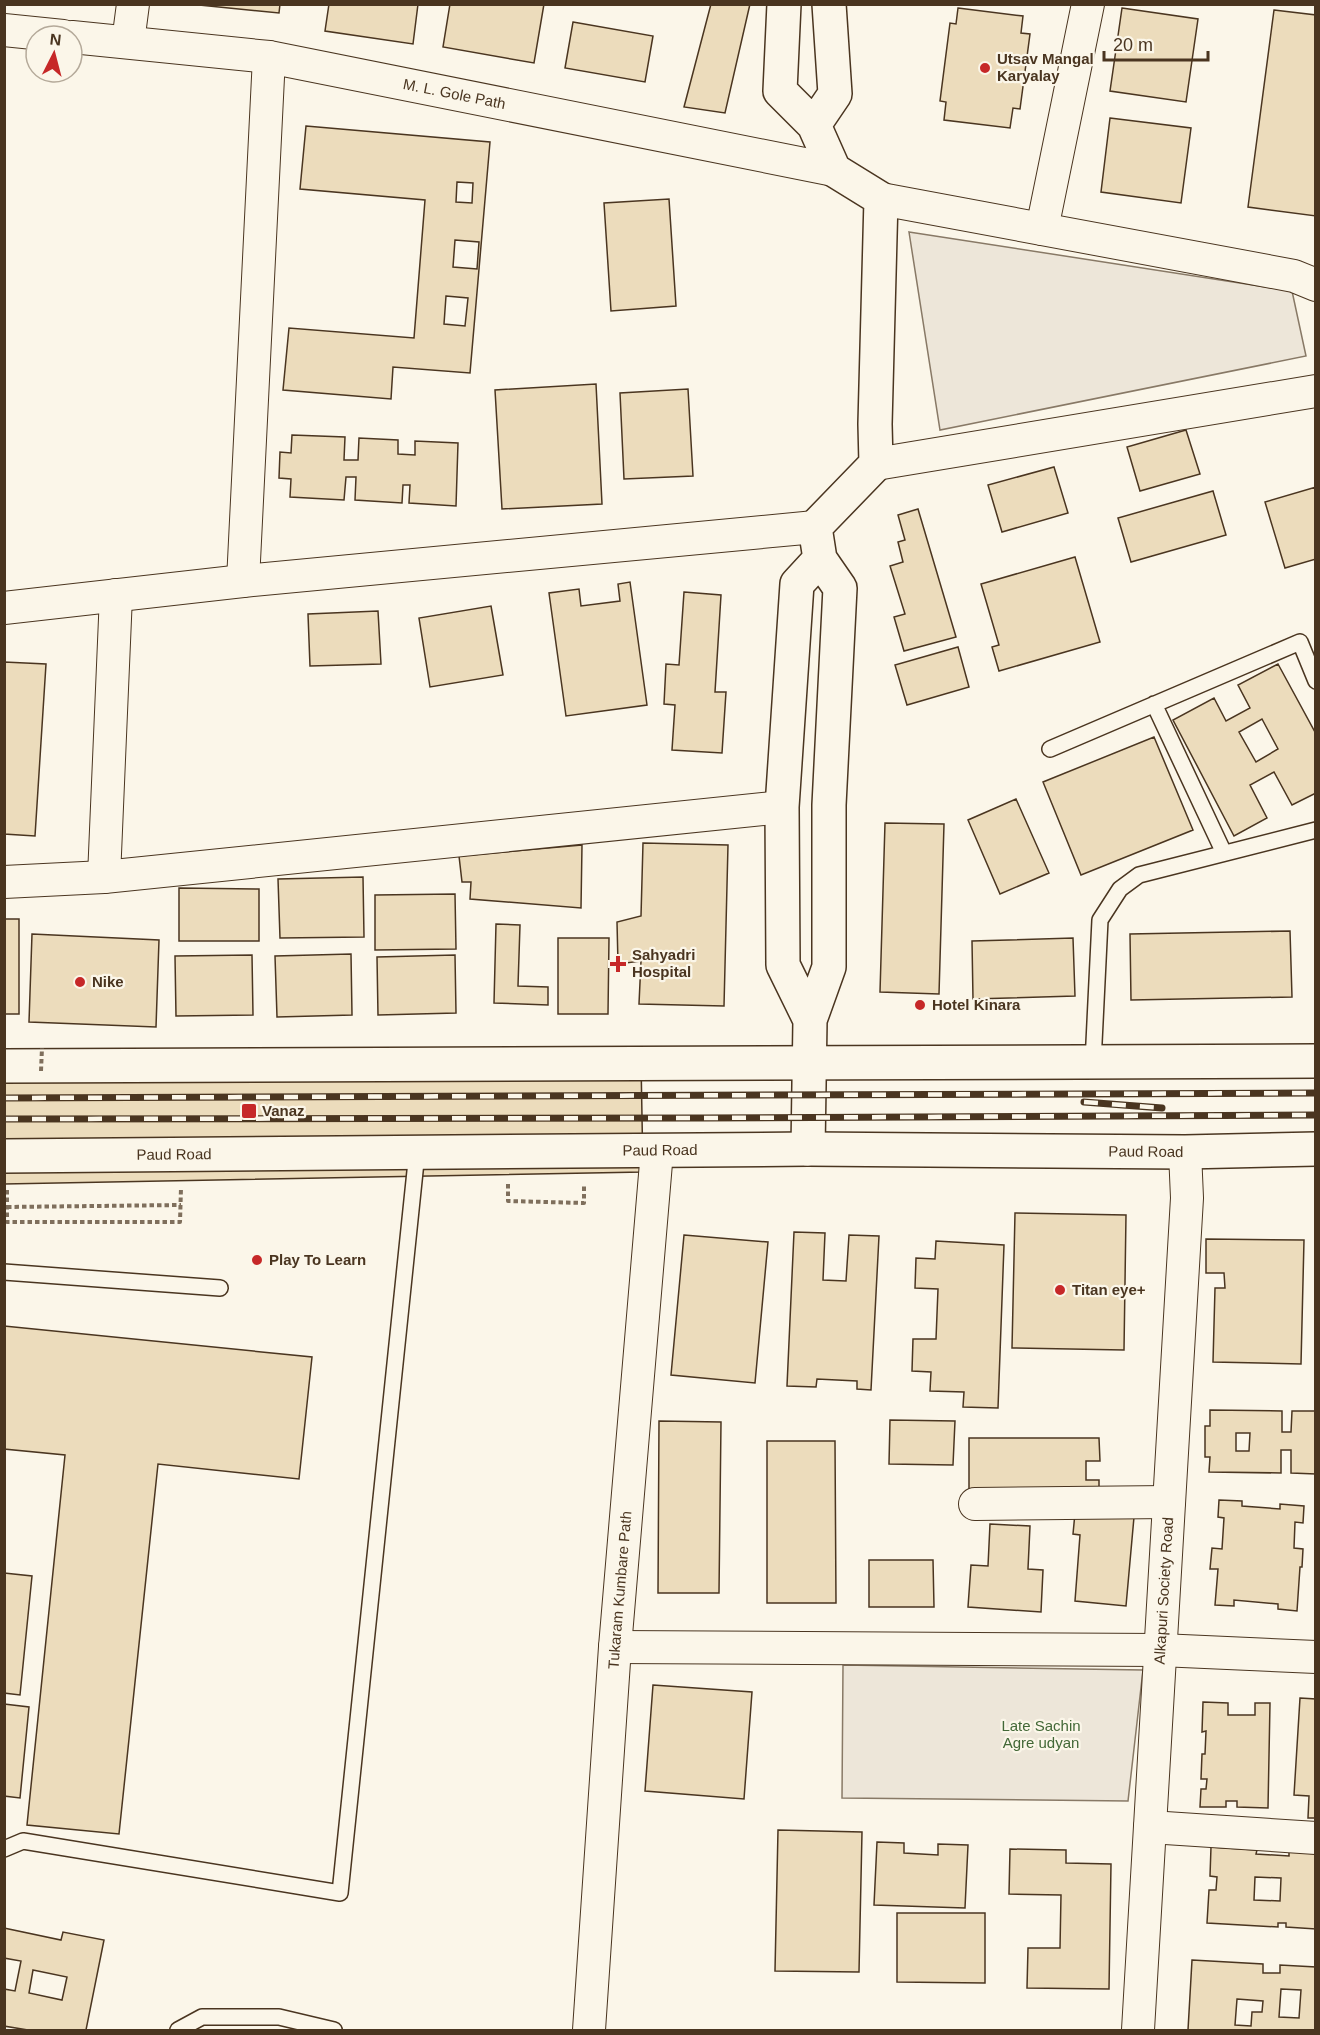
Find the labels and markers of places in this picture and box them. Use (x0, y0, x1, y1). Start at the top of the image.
place label: Utsav Mangal Karyalay (997, 50, 1094, 84)
marker: Utsav Mangal Karyalay (978, 61, 992, 75)
place label: Sahyadri Hospital (632, 946, 695, 980)
marker: Sahyadri Hospital (609, 955, 627, 973)
place label: Nike (92, 973, 124, 990)
marker: Nike (73, 975, 87, 989)
place label: Hotel Kinara (932, 996, 1021, 1013)
marker: Hotel Kinara (913, 998, 927, 1012)
marker: Vanaz (240, 1102, 258, 1120)
place label: Vanaz (262, 1102, 305, 1119)
place label: Play To Learn (269, 1251, 366, 1268)
marker: Play To Learn (250, 1253, 264, 1267)
place label: Titan eye+ (1072, 1281, 1146, 1298)
marker: Titan eye+ (1053, 1283, 1067, 1297)

